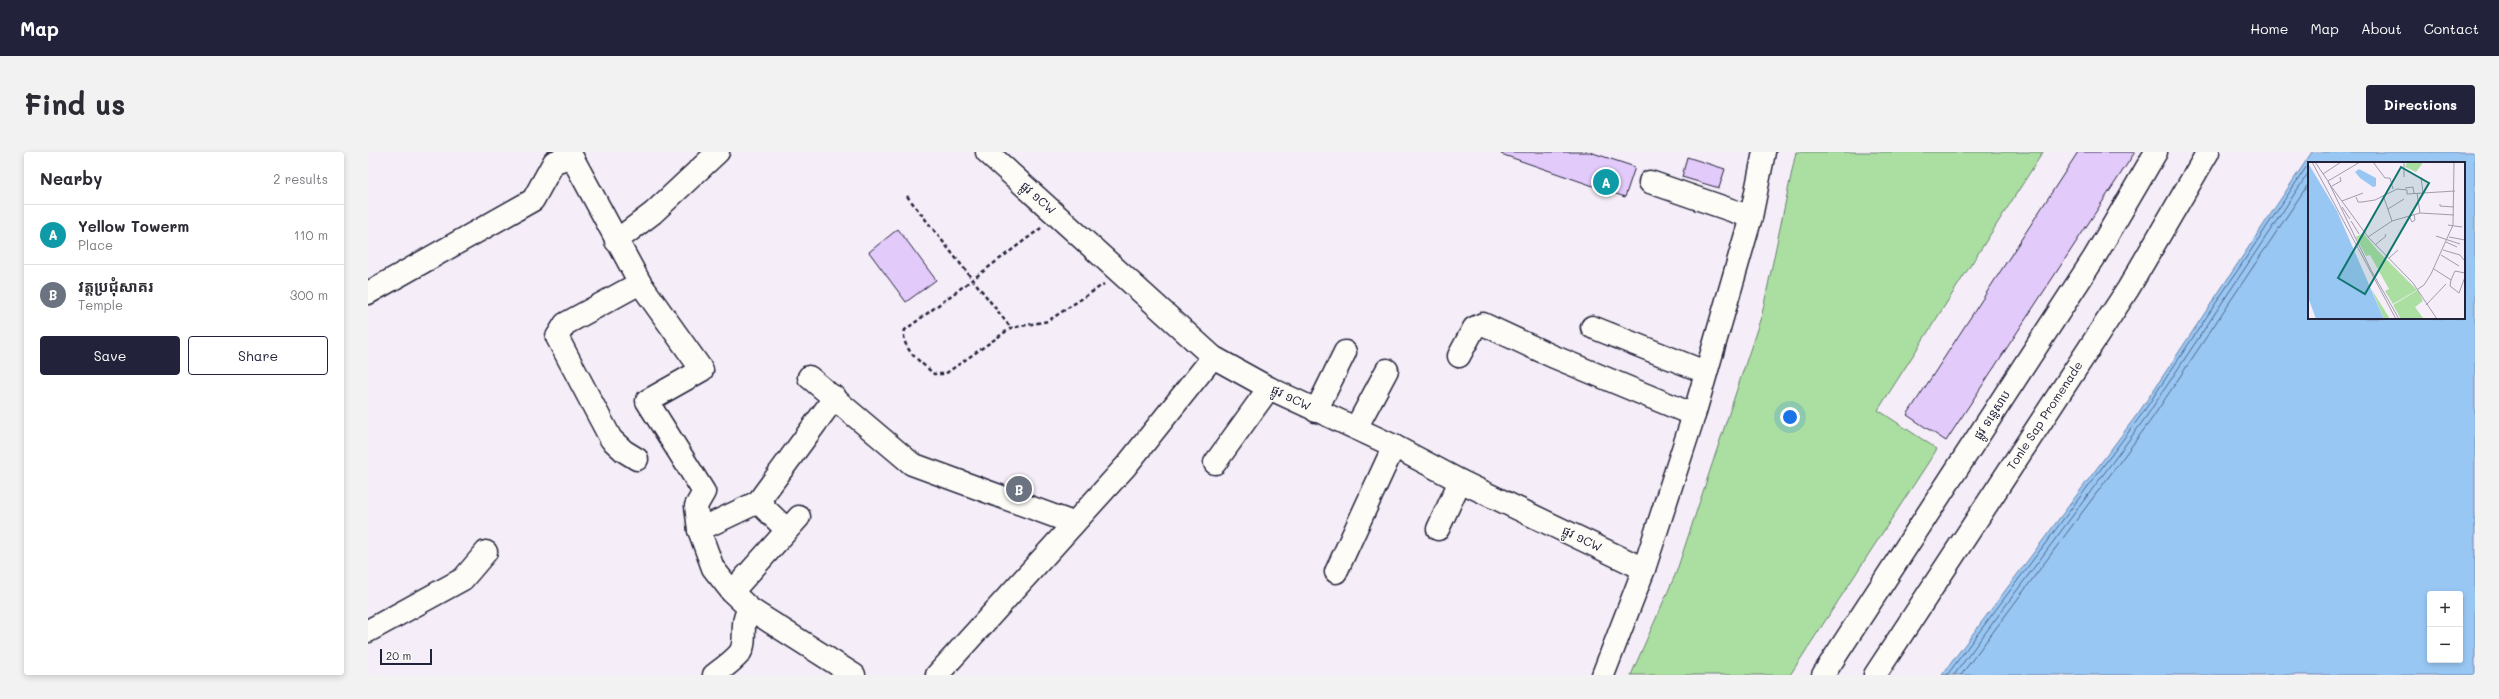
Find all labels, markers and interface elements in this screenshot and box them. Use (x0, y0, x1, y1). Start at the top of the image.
text: Map (20, 16, 59, 41)
text: Home (2250, 19, 2288, 38)
text: Map (2310, 19, 2339, 38)
text: About (2361, 19, 2402, 38)
text: Contact (2424, 19, 2479, 38)
button: Directions (2366, 85, 2475, 124)
text: Find us (24, 86, 125, 122)
inset map (2308, 162, 2465, 319)
text: Nearby (40, 167, 102, 189)
pin: A (1593, 167, 1619, 197)
text: 2 results (273, 170, 328, 187)
street label: ផ្លូវ ១CW (1015, 177, 1060, 220)
text: Yellow Towerm (78, 216, 189, 236)
text: A (48, 226, 58, 243)
text: 110 m (294, 226, 328, 243)
text: Place (78, 236, 113, 253)
text: វត្តប្រជុំសាគរ (78, 276, 153, 296)
text: B (49, 286, 57, 303)
text: 300 m (290, 286, 328, 303)
text: Temple (78, 296, 123, 313)
button: Save (40, 336, 180, 375)
button: Share (188, 336, 328, 375)
street label: Tonle Sap Promenade (2003, 358, 2086, 473)
street label: ផ្លូវ ១CW (1267, 381, 1314, 417)
street label: ផ្លូវ ទន្លេសាប (1969, 387, 2016, 444)
your location (1780, 407, 1800, 427)
pin: B (1006, 474, 1032, 504)
street label: ផ្លូវ ១CW (1558, 522, 1605, 558)
map controls (2427, 591, 2463, 663)
button: + (2427, 591, 2463, 627)
button: − (2427, 627, 2463, 663)
scale bar (380, 647, 432, 666)
text: 20 m (386, 648, 411, 663)

